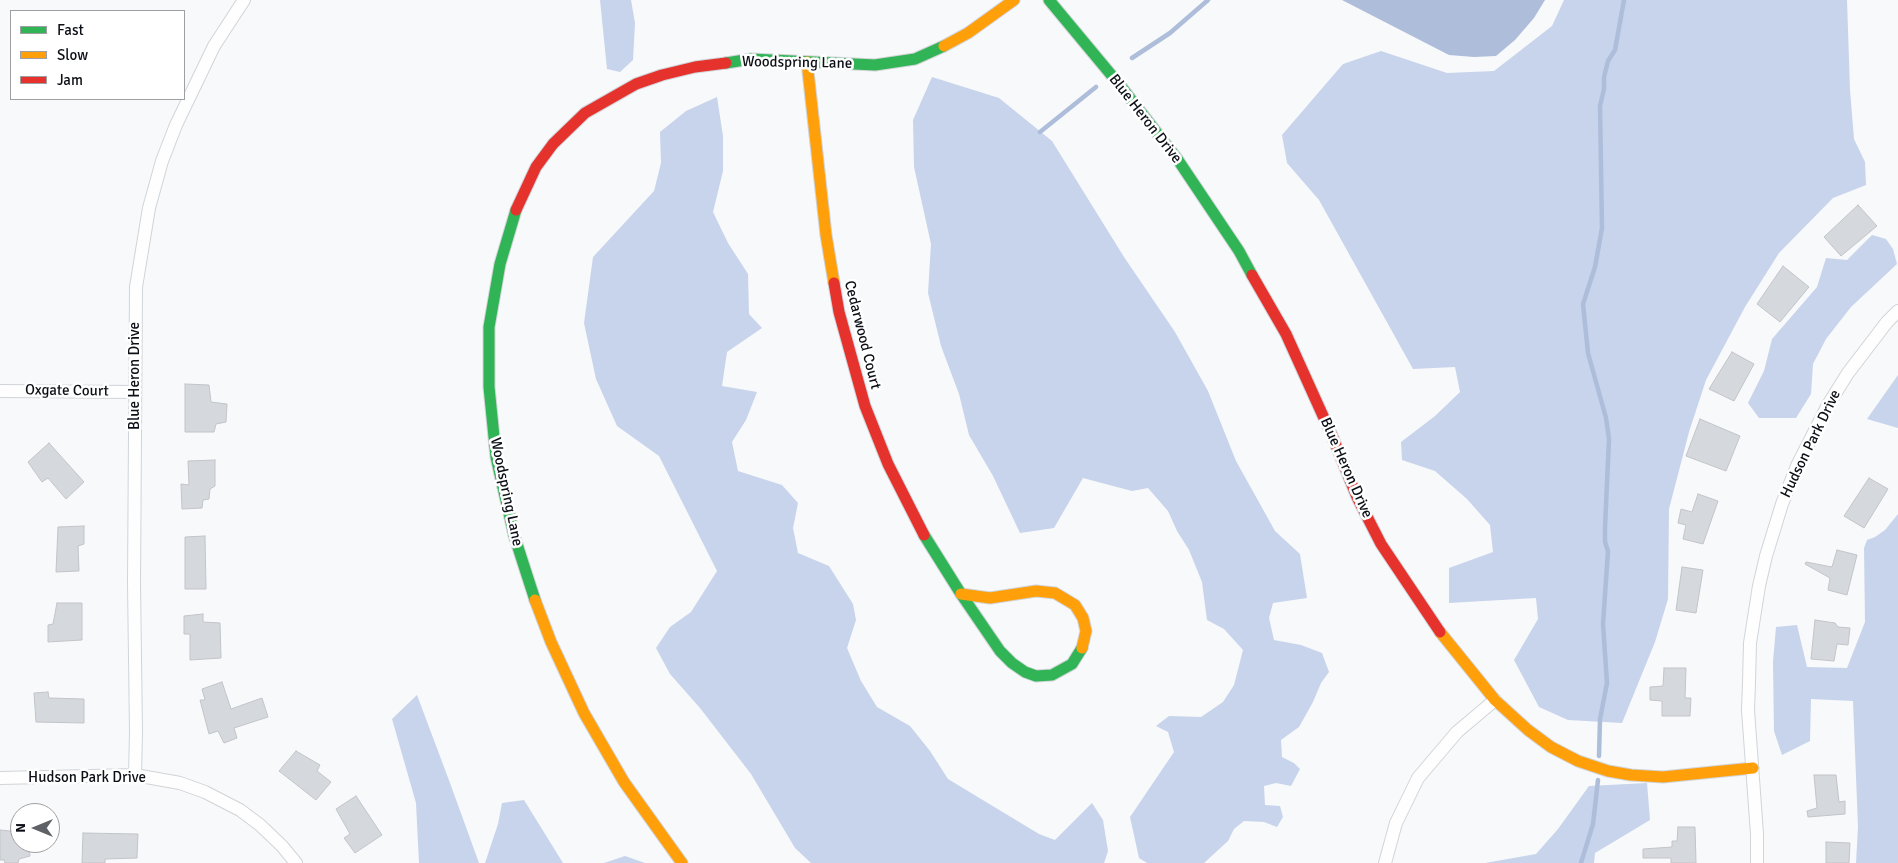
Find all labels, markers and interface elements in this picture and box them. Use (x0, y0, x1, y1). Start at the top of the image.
legend (10, 10, 185, 100)
text: Fast (57, 21, 84, 39)
text: Slow (57, 46, 88, 64)
street label: Woodspring Lane (742, 53, 852, 73)
text: Jam (57, 71, 83, 89)
street label: Blue Heron Drive (1105, 71, 1185, 167)
street label: Cedarwood Court (840, 279, 884, 391)
street label: Blue Heron Drive (126, 322, 144, 430)
street label: Oxgate Court (25, 381, 109, 401)
street label: Hudson Park Drive (1777, 387, 1845, 501)
street label: Blue Heron Drive (1316, 415, 1376, 521)
street label: Woodspring Lane (486, 436, 526, 548)
street label: Hudson Park Drive (28, 769, 146, 787)
north arrow (10, 803, 60, 853)
text: N (12, 823, 29, 833)

